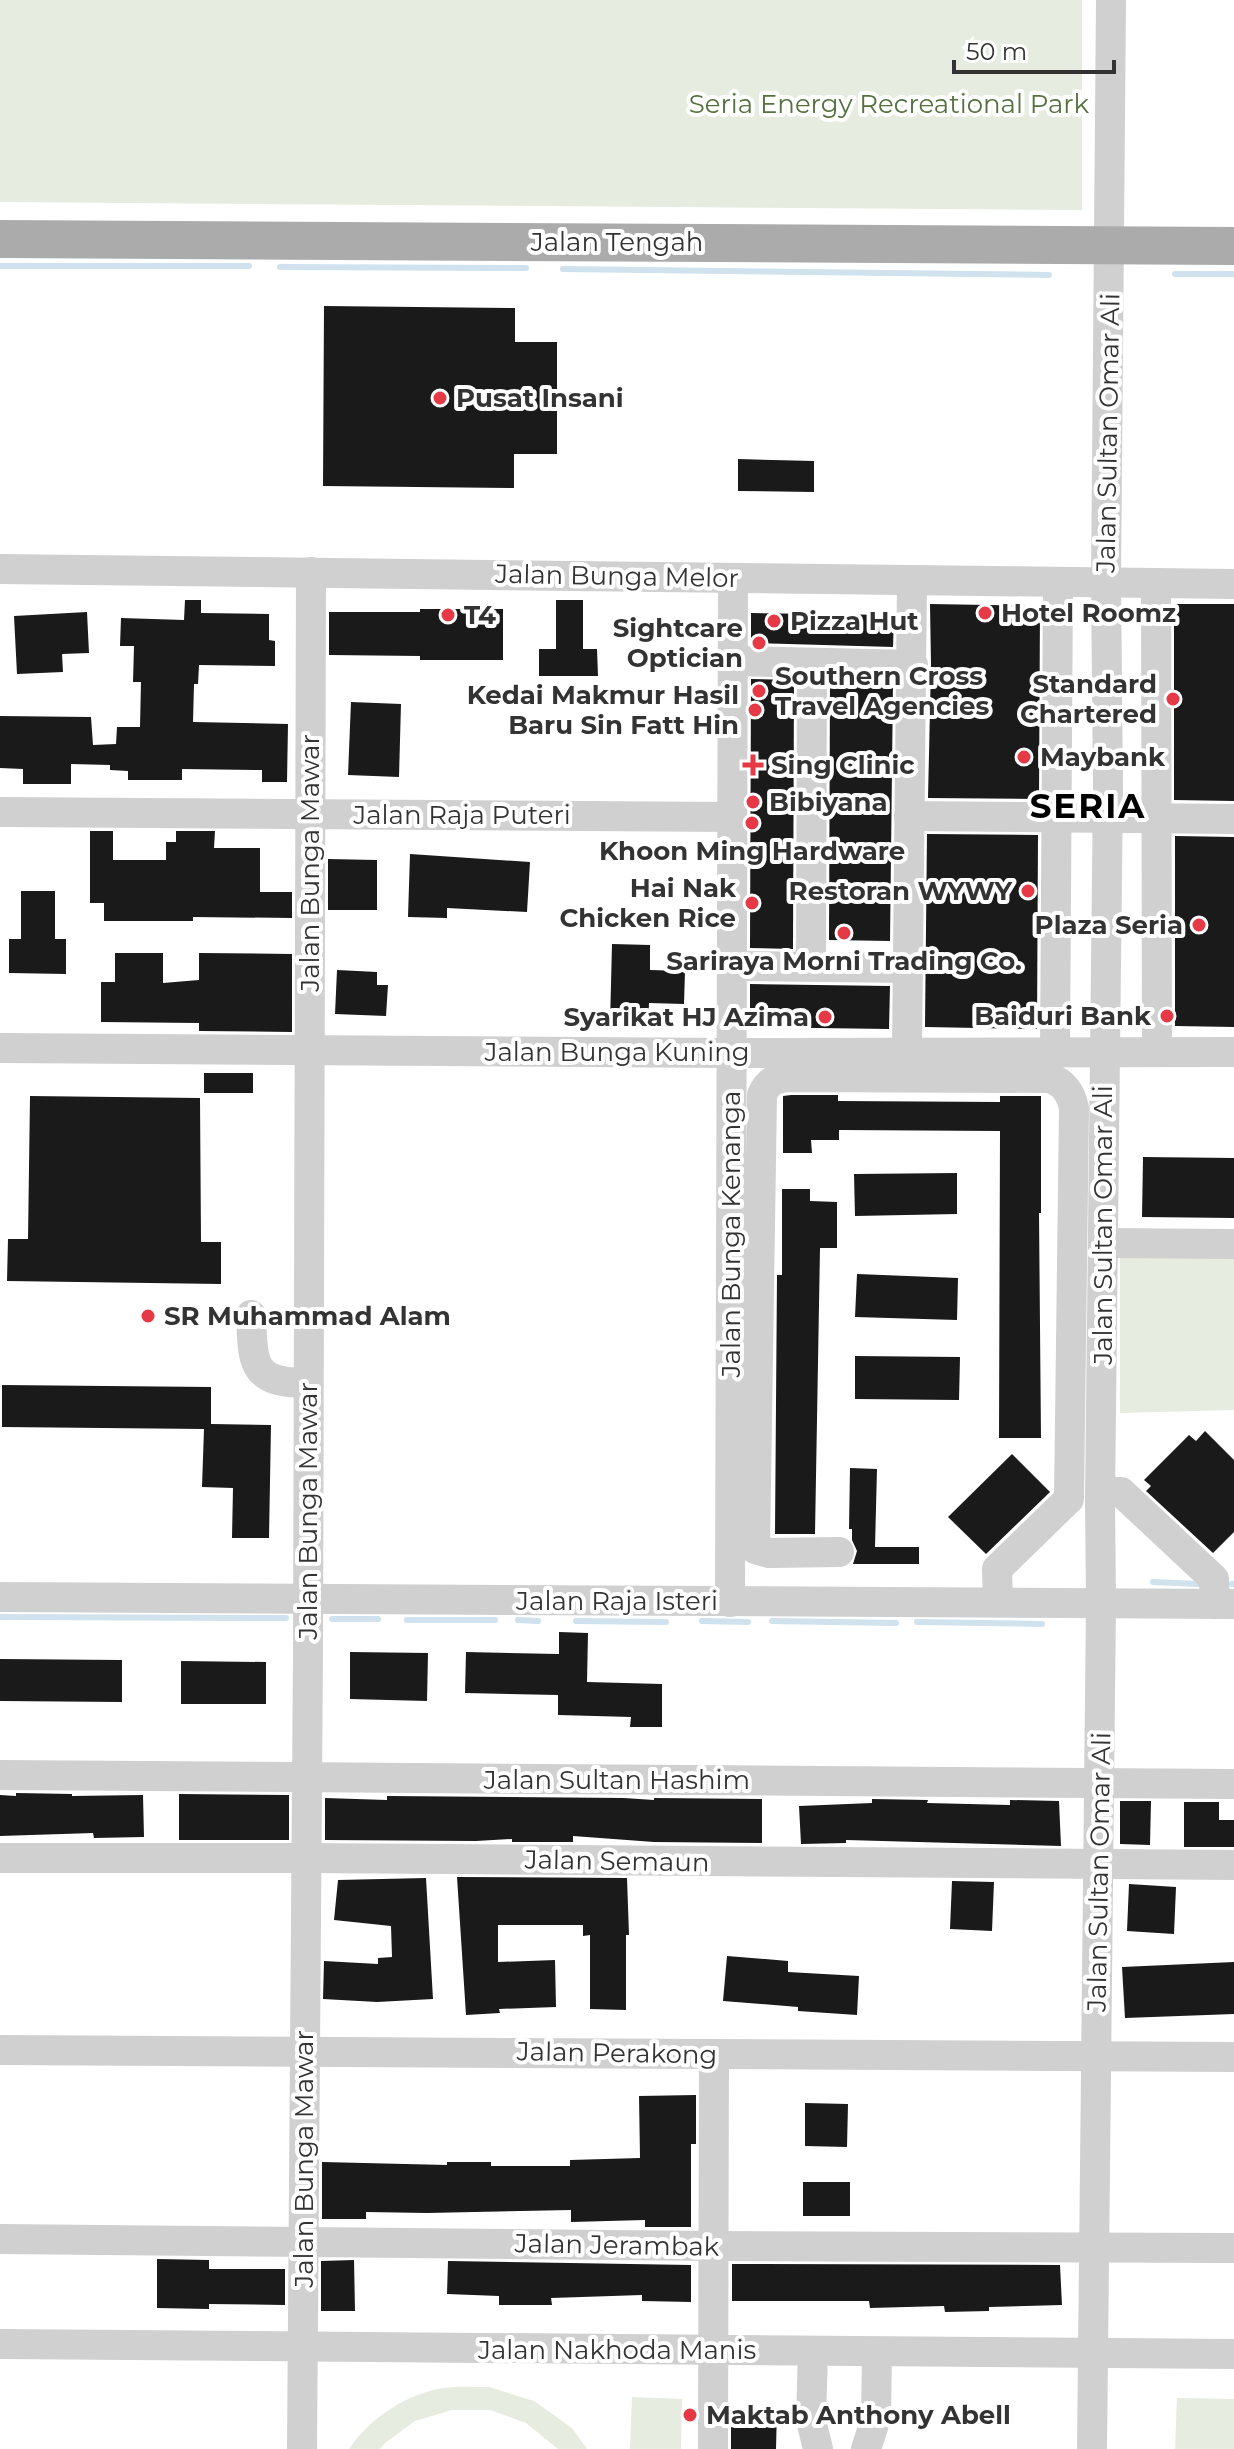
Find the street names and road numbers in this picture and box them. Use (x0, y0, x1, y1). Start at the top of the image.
street label: Jalan Tengah (530, 226, 703, 258)
street label: Jalan Sultan Omar Ali (1090, 293, 1126, 574)
street label: Jalan Bunga Melor (494, 558, 739, 594)
street label: Jalan Bunga Mawar (294, 734, 326, 993)
street label: Jalan Raja Puteri (352, 799, 571, 831)
street label: Jalan Bunga Kuning (483, 1036, 750, 1068)
street label: Jalan Sultan Omar Ali (1087, 1085, 1119, 1366)
street label: Jalan Bunga Kenanga (715, 1091, 747, 1378)
street label: Jalan Bunga Mawar (292, 1382, 324, 1641)
street label: Jalan Raja Isteri (515, 1585, 718, 1617)
street label: Jalan Sultan Omar Ali (1081, 1732, 1117, 2013)
street label: Jalan Sultan Hashim (483, 1764, 750, 1796)
street label: Jalan Semaun (523, 1843, 710, 1879)
street label: Jalan Bunga Mawar (288, 2030, 320, 2289)
street label: Jalan Perakong (515, 2035, 718, 2071)
street label: Jalan Jerambak (513, 2227, 720, 2263)
street label: Jalan Nakhoda Manis (477, 2334, 756, 2366)

